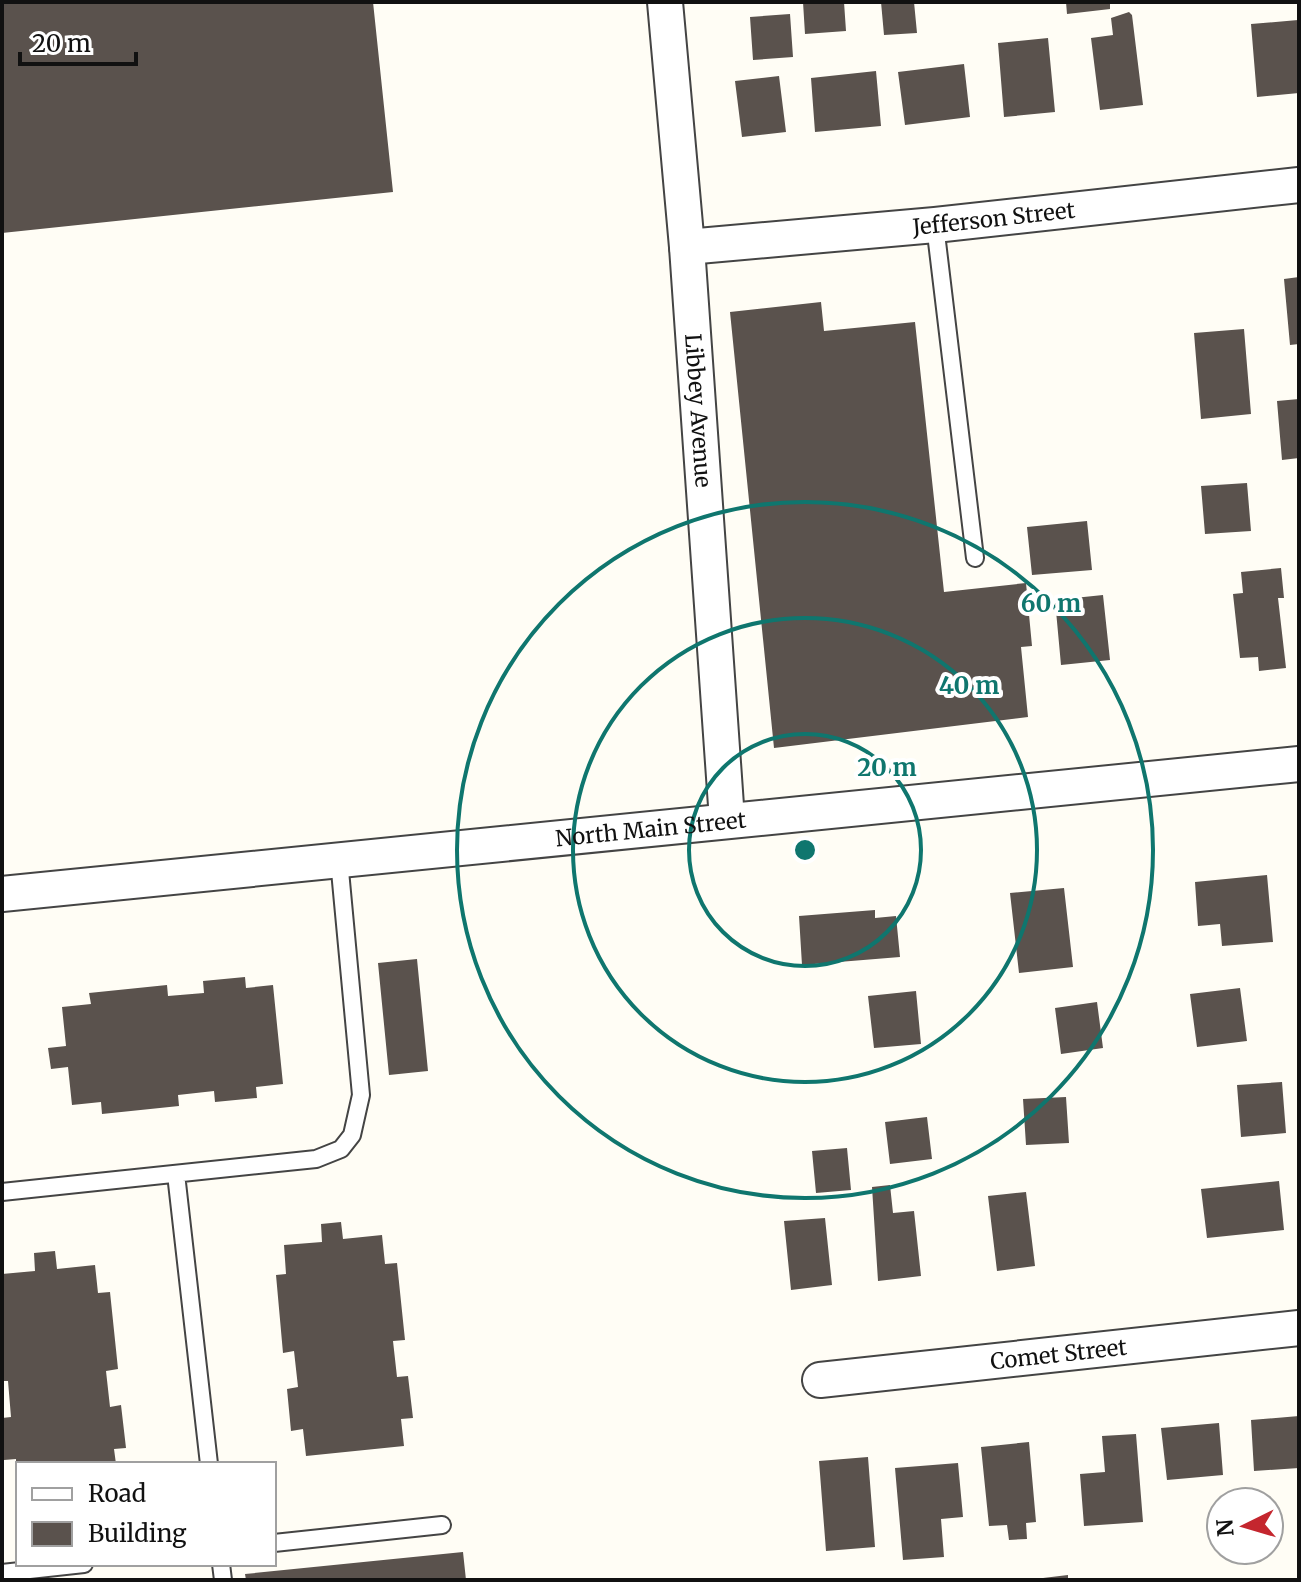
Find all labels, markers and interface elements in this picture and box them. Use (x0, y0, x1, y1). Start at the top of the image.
scale bar (20, 16, 136, 66)
text: 20 m (32, 28, 91, 59)
street label: Jefferson Street (910, 196, 1077, 241)
street label: Libbey Avenue (679, 333, 718, 488)
text: 60 m (1021, 588, 1081, 619)
text: 40 m (939, 670, 999, 701)
text: 20 m (857, 752, 917, 783)
street label: North Main Street (554, 805, 748, 852)
centre of rings (791, 836, 819, 864)
street label: Comet Street (989, 1333, 1129, 1375)
legend (16, 1462, 276, 1566)
text: Road (88, 1478, 146, 1509)
north arrow (1205, 1486, 1285, 1566)
text: N (1210, 1517, 1240, 1538)
text: Building (88, 1518, 187, 1549)

